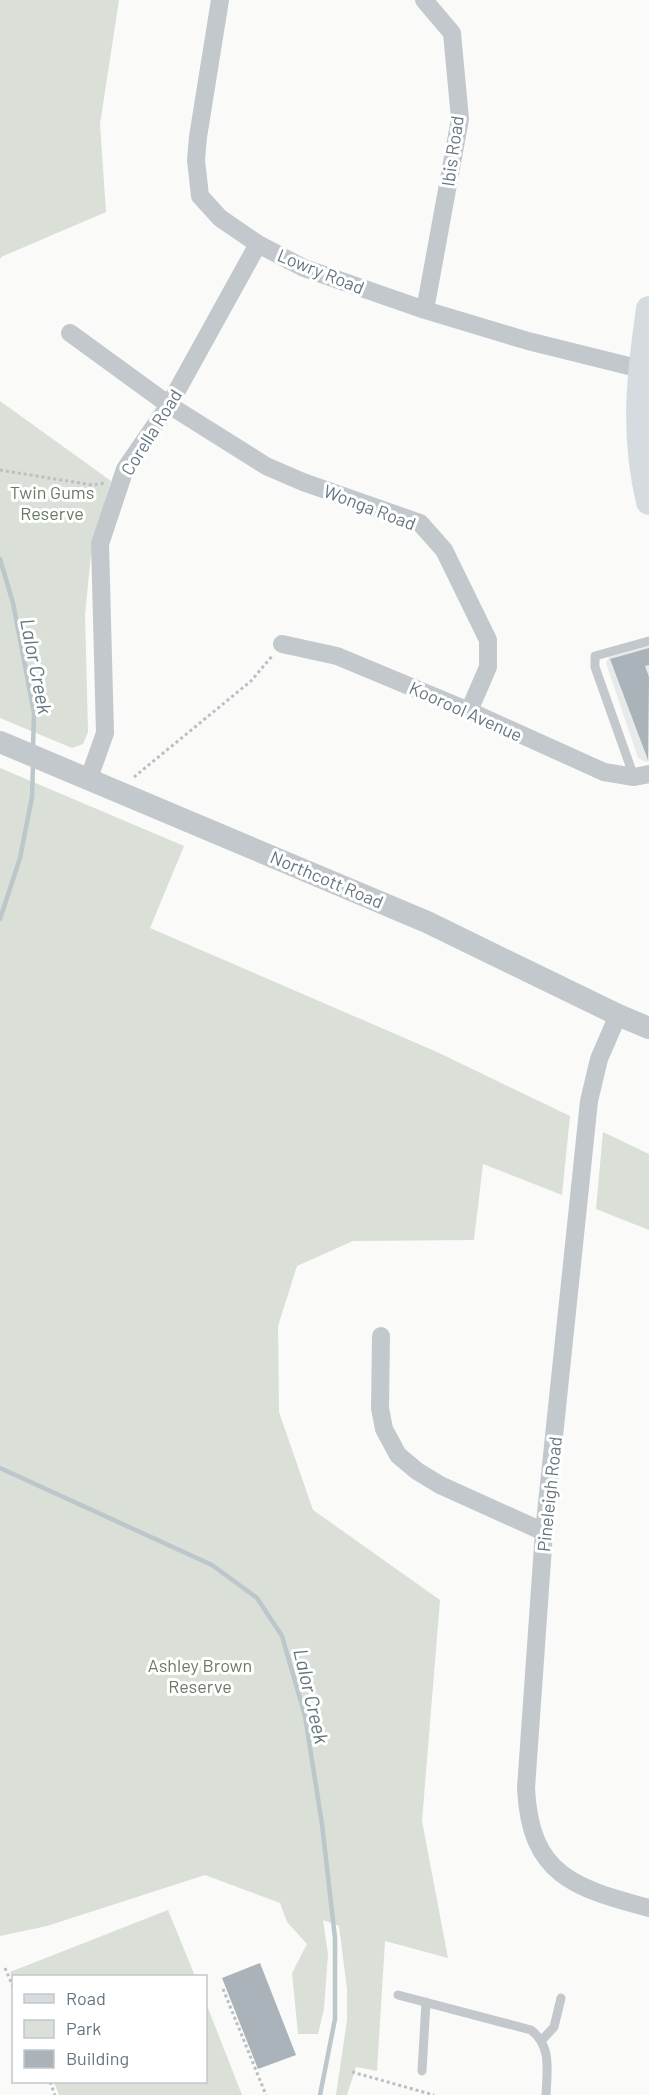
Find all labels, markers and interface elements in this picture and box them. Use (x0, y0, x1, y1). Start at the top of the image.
street label: Ibis Road (436, 114, 468, 188)
street label: Lowry Road (275, 244, 367, 298)
street label: Corella Road (116, 385, 186, 479)
street label: Wonga Road (321, 479, 419, 535)
park label: Twin Gums Reserve (10, 481, 94, 524)
water label: Lalor Creek (16, 616, 58, 716)
street label: Koorool Avenue (406, 676, 526, 746)
street label: Northcott Road (267, 845, 387, 913)
street label: Pineleigh Road (532, 1435, 566, 1553)
water label: Lalor Creek (289, 1646, 335, 1746)
park label: Ashley Brown Reserve (148, 1654, 252, 1697)
legend (12, 1975, 207, 2083)
text: Road (66, 1987, 106, 2009)
text: Park (66, 2017, 101, 2039)
text: Building (66, 2047, 129, 2069)

